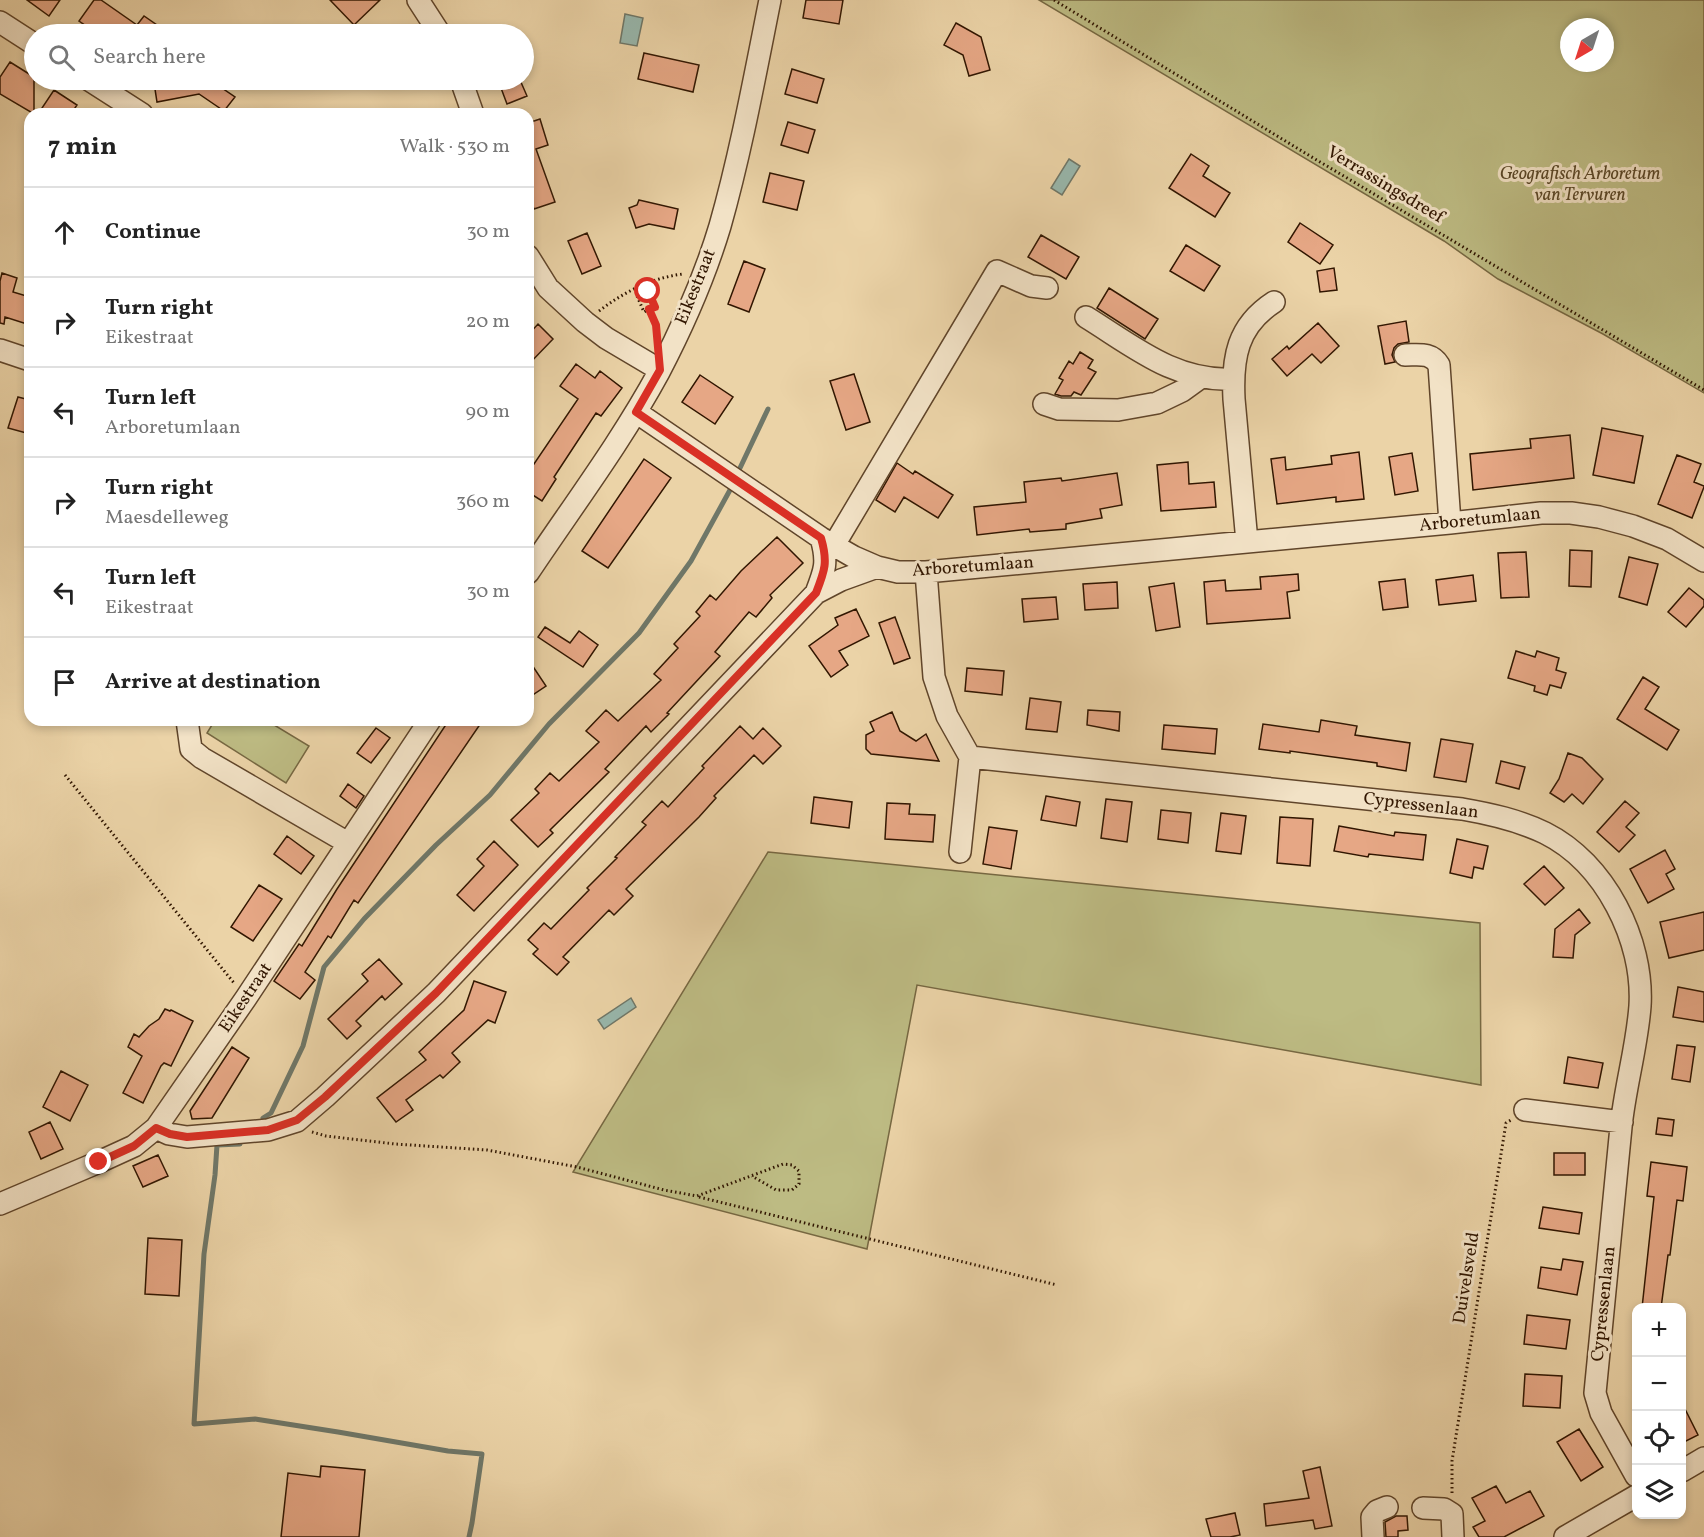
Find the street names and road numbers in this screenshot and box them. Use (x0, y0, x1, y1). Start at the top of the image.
street label: Verrassingsdreef (1322, 140, 1450, 231)
street label: Eikestraat (669, 245, 723, 329)
street label: Arboretumlaan (1418, 501, 1542, 539)
street label: Arboretumlaan (911, 550, 1035, 584)
street label: Cypressenlaan (1362, 787, 1480, 825)
street label: Eikestraat (213, 958, 279, 1038)
street label: Duivelsveld (1447, 1230, 1487, 1326)
street label: Cypressenlaan (1586, 1245, 1623, 1363)

